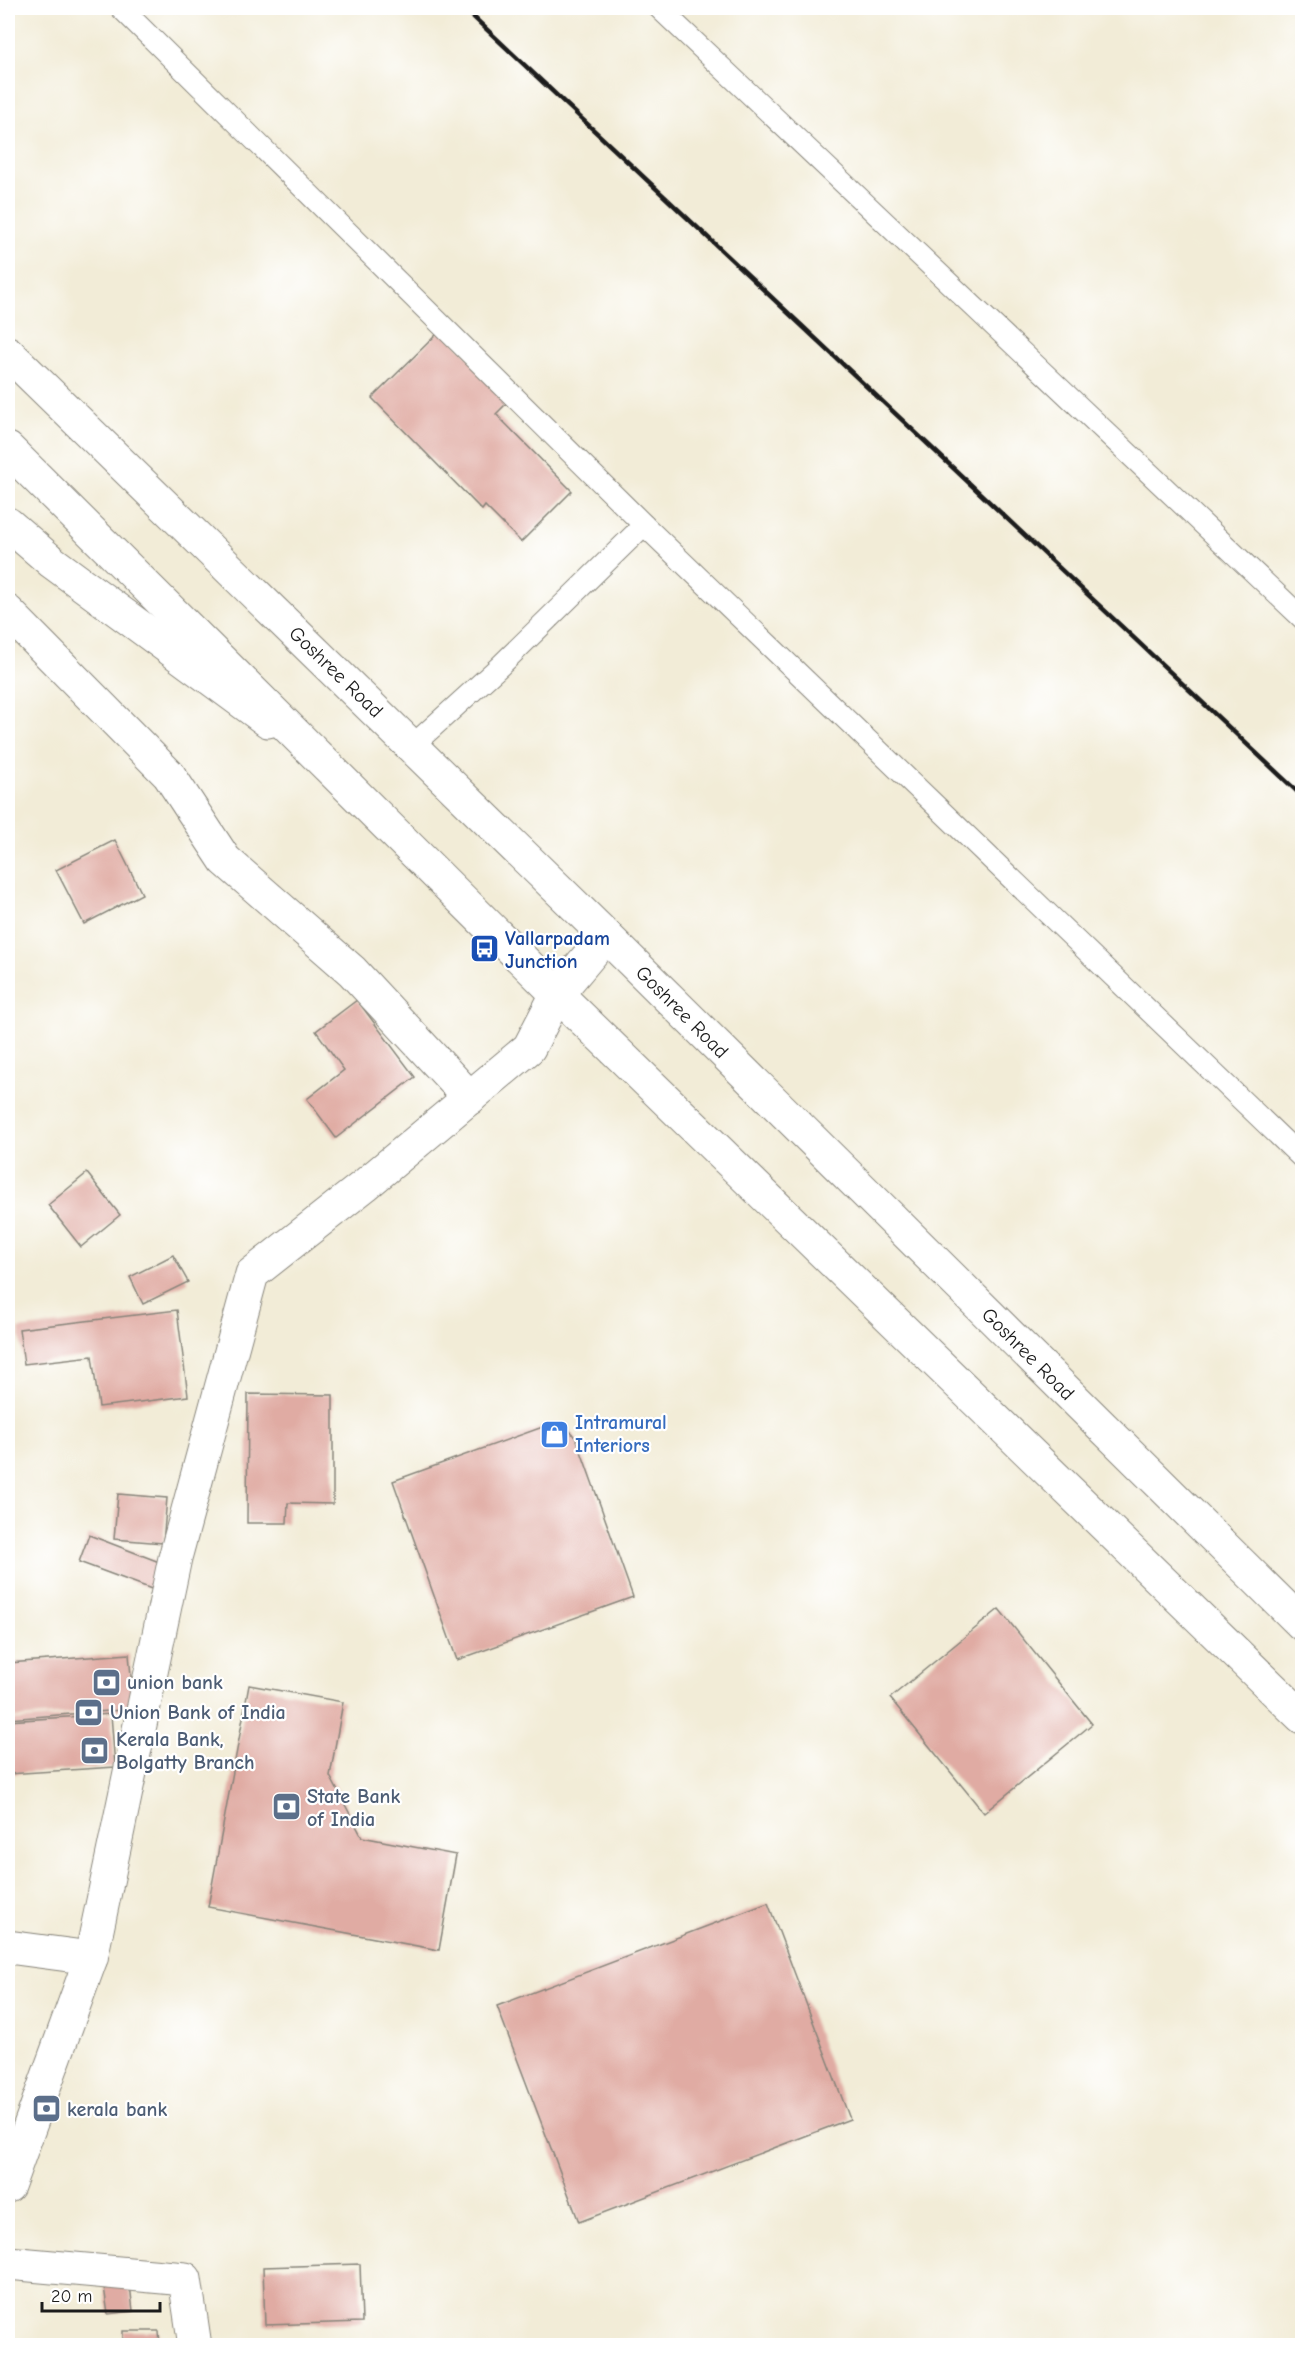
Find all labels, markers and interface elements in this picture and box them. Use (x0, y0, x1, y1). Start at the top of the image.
street label: Goshree Road (284, 622, 388, 722)
place label: Vallarpadam Junction (505, 927, 610, 973)
bus stop icon: Vallarpadam Junction (468, 933, 500, 965)
street label: Goshree Road (631, 961, 733, 1063)
street label: Goshree Road (977, 1303, 1079, 1405)
place label: Intramural Interiors (575, 1411, 667, 1457)
shop icon: Intramural Interiors (538, 1418, 570, 1450)
bank icon: union bank (90, 1666, 122, 1698)
place label: union bank (127, 1671, 223, 1694)
bank icon: Union Bank of India (73, 1696, 105, 1728)
place label: Union Bank of India (110, 1701, 286, 1724)
place label: Kerala Bank, Bolgatty Branch (116, 1728, 254, 1774)
bank icon: Kerala Bank, Bolgatty Branch (79, 1735, 111, 1767)
place label: State Bank of India (307, 1785, 400, 1831)
bank icon: State Bank of India (270, 1791, 302, 1823)
bank icon: kerala bank (30, 2093, 62, 2125)
place label: kerala bank (67, 2098, 167, 2121)
scale bar (42, 2275, 160, 2313)
text: 20 m (51, 2286, 92, 2307)

